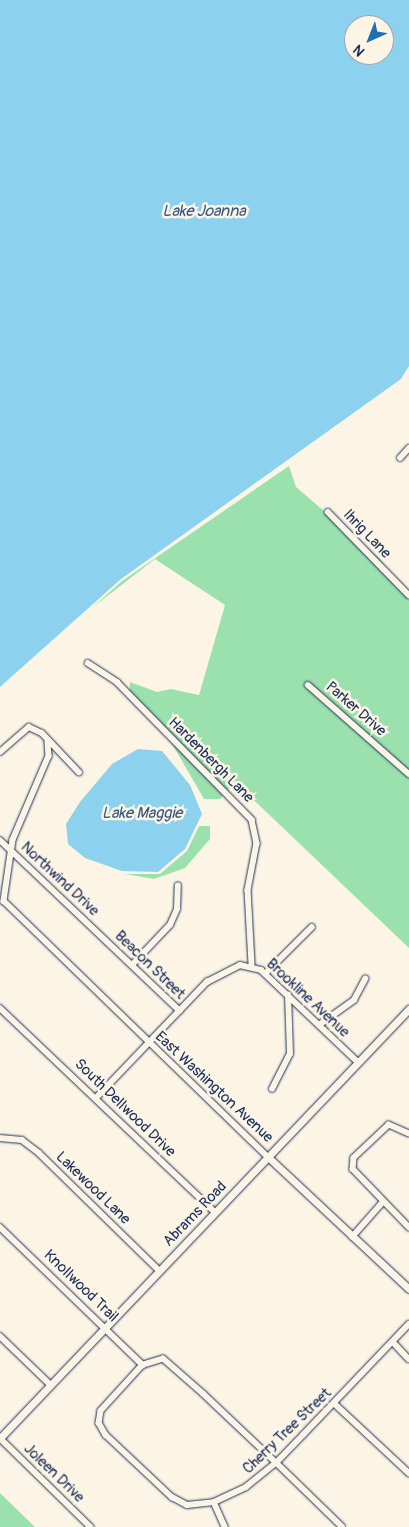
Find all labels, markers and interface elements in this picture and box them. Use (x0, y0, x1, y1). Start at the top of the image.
north arrow (344, 15, 394, 65)
text: N (350, 41, 368, 60)
water label: Lake Joanna (162, 201, 246, 221)
street label: Ihrig Lane (339, 506, 395, 562)
street label: Parker Drive (322, 678, 390, 740)
street label: Hardenbergh Lane (164, 713, 258, 807)
water label: Lake Maggie (102, 803, 182, 823)
street label: Northwind Drive (17, 838, 103, 920)
street label: Beacon Street (111, 927, 189, 1003)
street label: Brookline Avenue (263, 955, 353, 1041)
street label: East Washington Avenue (151, 1028, 277, 1146)
street label: South Dellwood Drive (71, 1055, 179, 1161)
street label: Lakewood Lane (52, 1148, 134, 1228)
street label: Abrams Road (160, 1178, 230, 1250)
street label: Knollwood Trail (40, 1246, 122, 1326)
street label: Cherry Tree Street (239, 1384, 335, 1478)
street label: Joleen Drive (20, 1440, 88, 1506)

